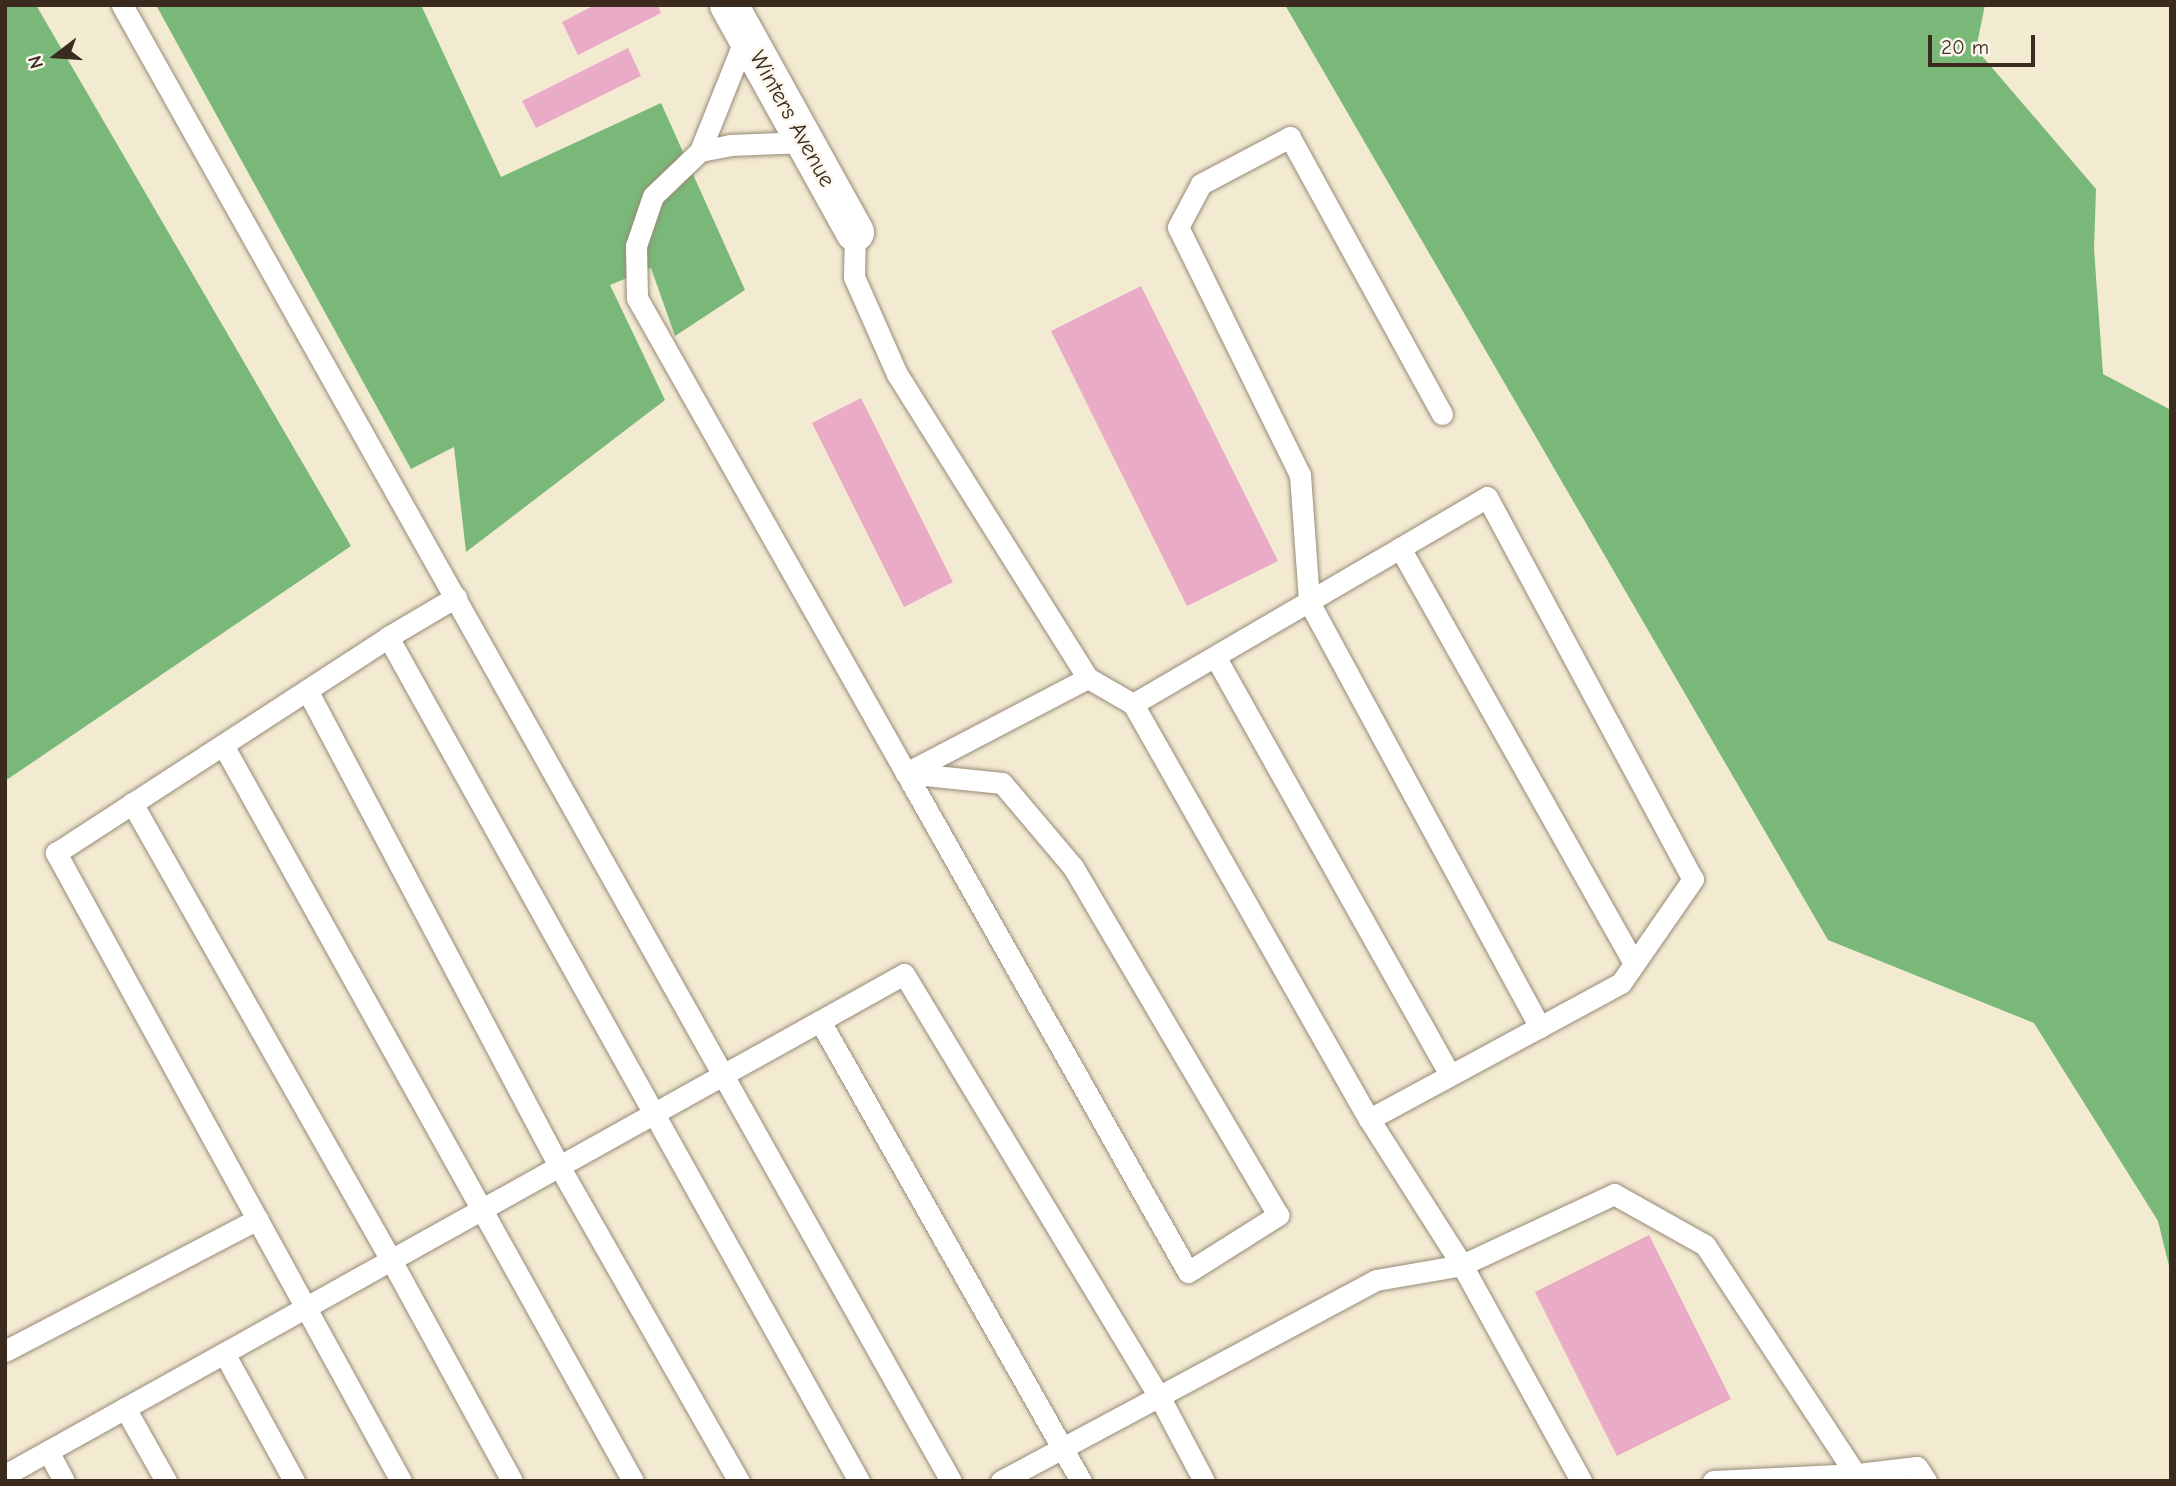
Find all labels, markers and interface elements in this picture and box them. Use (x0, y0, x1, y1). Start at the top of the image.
north arrow (21, 21, 91, 91)
scale bar (1931, 21, 2038, 65)
text: 20 m (1941, 35, 1989, 59)
street label: Winters Avenue (743, 46, 841, 192)
text: N (24, 53, 48, 71)

